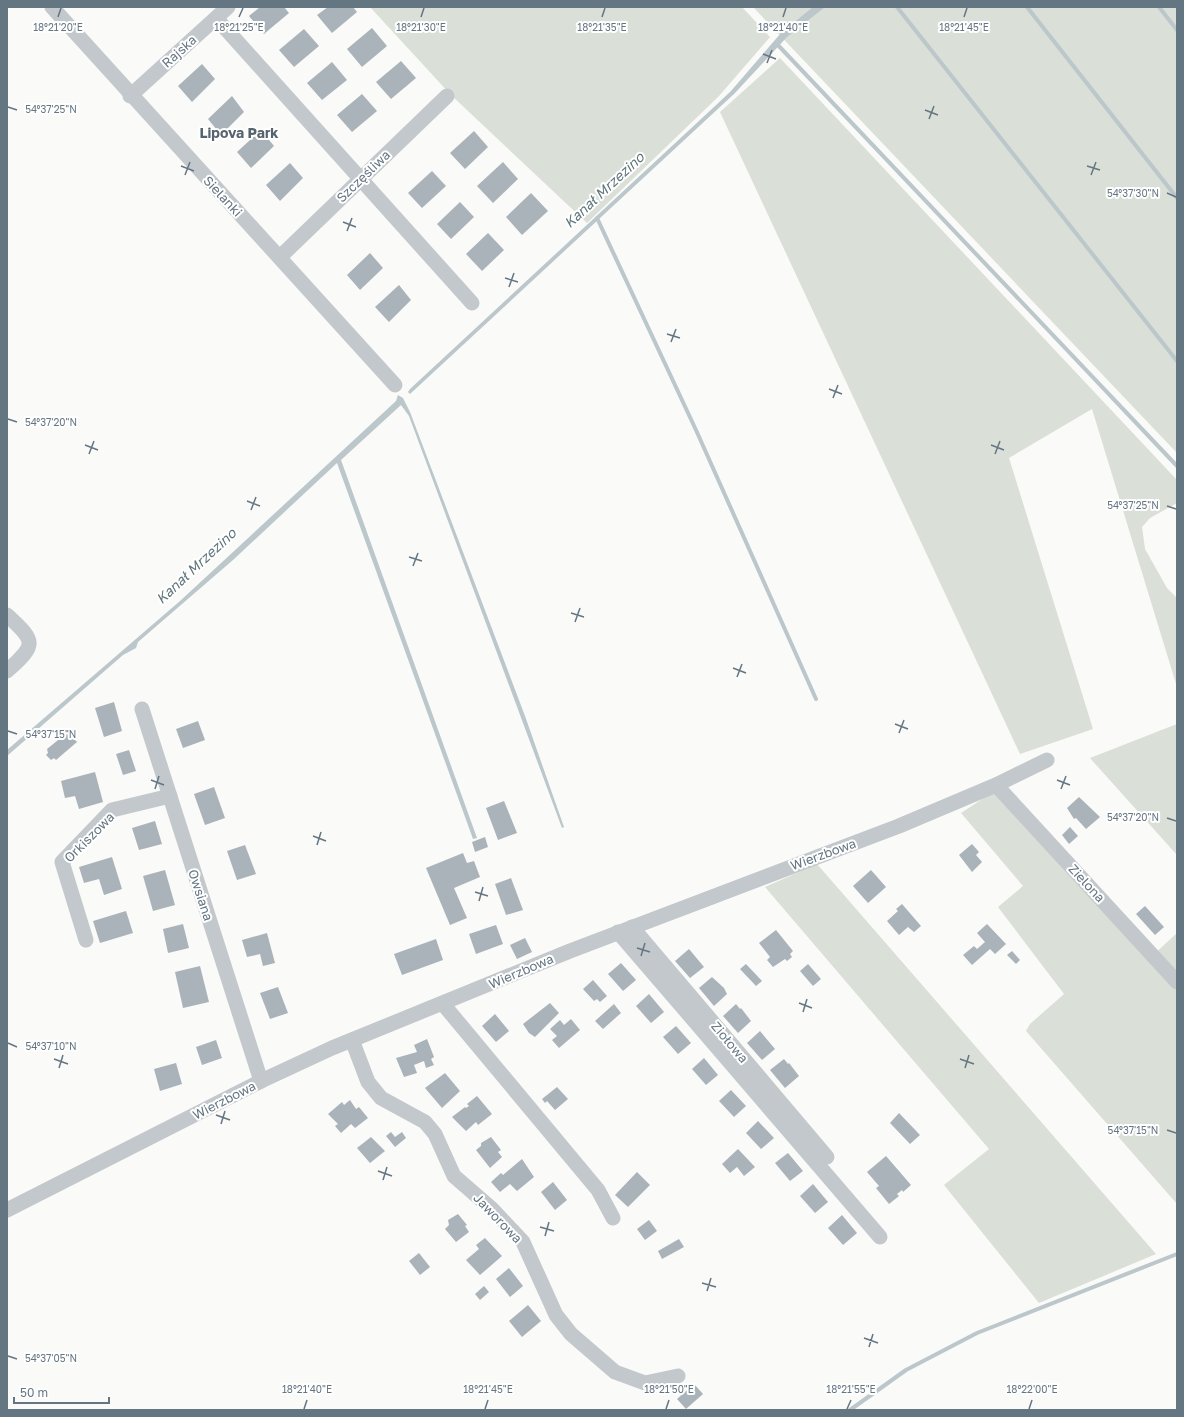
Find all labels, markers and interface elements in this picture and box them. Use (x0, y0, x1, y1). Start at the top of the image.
text: 18°21'20"E (33, 21, 83, 33)
text: 18°21'25"E (214, 21, 264, 33)
text: 18°21'30"E (396, 21, 446, 33)
text: 18°21'35"E (577, 21, 627, 33)
text: 18°21'40"E (758, 21, 808, 33)
text: 18°21'45"E (939, 21, 989, 33)
street label: Rajska (158, 31, 200, 71)
text: 54°37'25"N (25, 103, 77, 115)
district label: Lipova Park (200, 124, 278, 141)
street label: Szczęśliwa (333, 147, 393, 205)
water label: Kanał Mrzezino (560, 147, 648, 231)
street label: Sielanki (200, 172, 246, 220)
text: 54°37'30"N (1107, 187, 1159, 199)
text: 54°37'20"N (25, 416, 77, 428)
text: 54°37'25"N (1107, 499, 1159, 511)
water label: Kanał Mrzezino (152, 523, 240, 607)
text: 54°37'15"N (26, 728, 76, 740)
street label: Orkiszowa (61, 809, 117, 865)
text: 54°37'20"N (1107, 811, 1159, 823)
street label: Wierzbowa (788, 835, 858, 873)
street label: Zielona (1065, 861, 1109, 905)
street label: Owsiana (185, 867, 217, 923)
street label: Wierzbowa (486, 950, 556, 992)
street label: Ziołowa (708, 1018, 752, 1066)
text: 54°37'10"N (25, 1040, 77, 1052)
street label: Wierzbowa (190, 1077, 258, 1123)
text: 54°37'15"N (1108, 1124, 1158, 1136)
street label: Jaworowa (470, 1190, 526, 1246)
text: 54°37'05"N (25, 1352, 77, 1364)
scale bar (14, 1379, 109, 1405)
text: 18°21'40"E (282, 1383, 332, 1395)
text: 18°21'45"E (463, 1383, 513, 1395)
text: 18°21'50"E (644, 1383, 694, 1395)
text: 18°21'55"E (826, 1383, 876, 1395)
text: 18°22'00"E (1006, 1383, 1058, 1395)
text: 50 m (20, 1385, 48, 1400)

